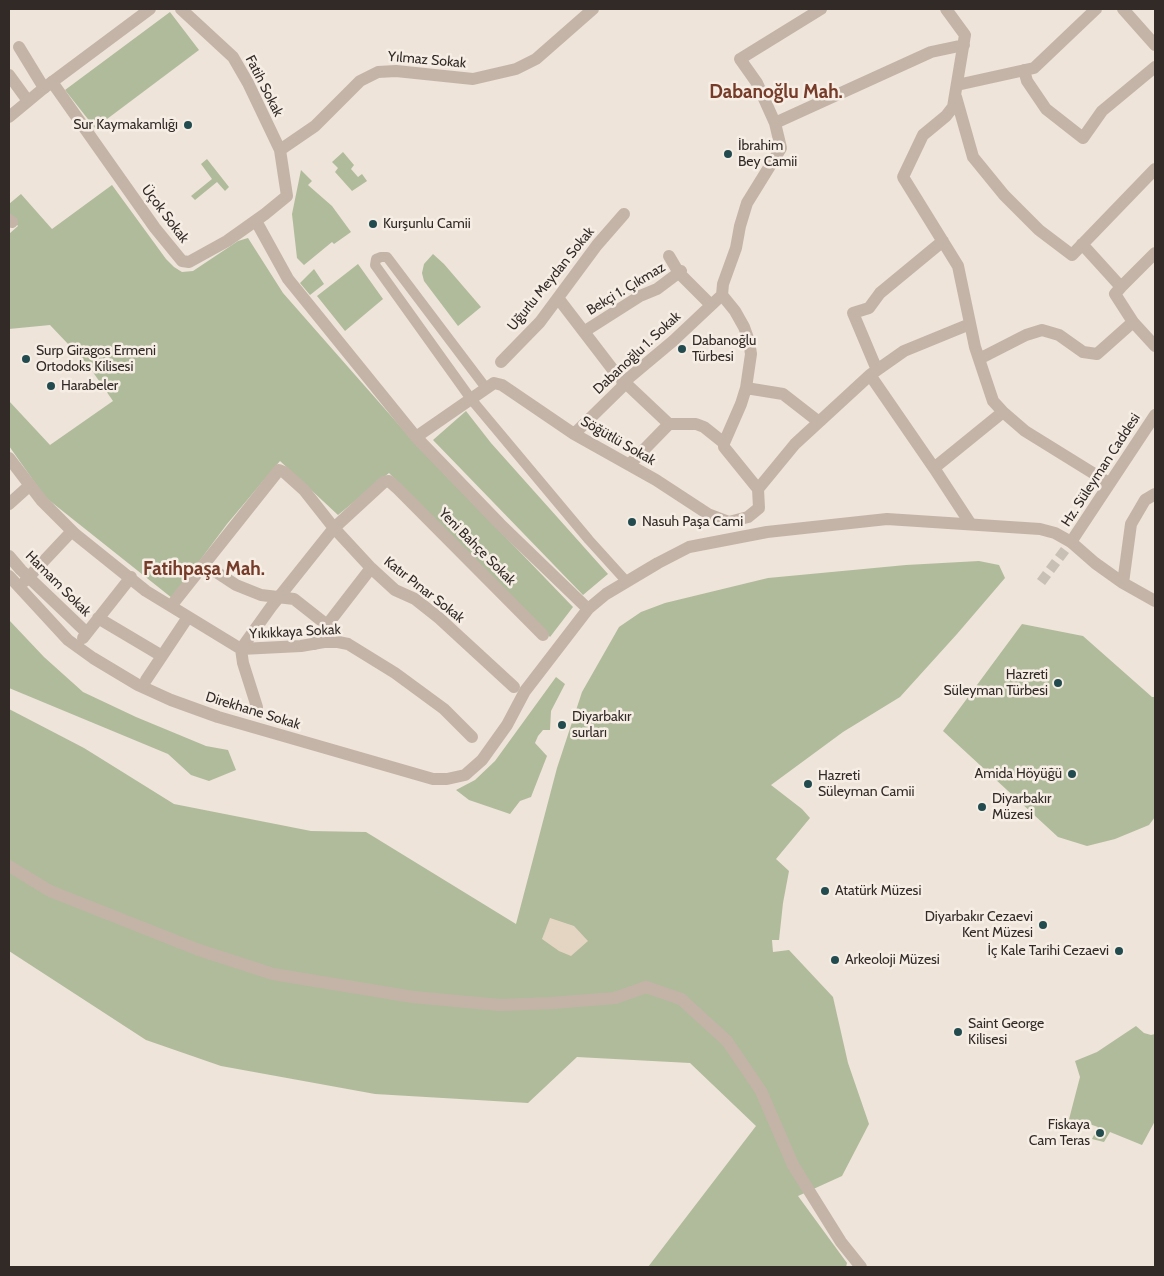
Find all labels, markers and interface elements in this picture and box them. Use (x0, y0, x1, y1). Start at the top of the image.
street label: Yılmaz Sokak (387, 48, 467, 72)
street label: Fatih Sokak (241, 53, 287, 119)
district label: Dabanoğlu Mah. (709, 81, 843, 103)
place label: Sur Kaymakamlığı (73, 117, 178, 133)
marker: Sur Kaymakamlığı (182, 119, 194, 131)
place label: İbrahim Bey Camii (738, 138, 797, 170)
marker: İbrahim Bey Camii (722, 148, 734, 160)
street label: Üçok Sokak (138, 182, 192, 246)
place label: Kurşunlu Camii (383, 216, 471, 232)
marker: Kurşunlu Camii (367, 218, 379, 230)
street label: Uğurlu Meydan Sokak (504, 224, 598, 334)
street label: Bekçi 1. Çıkmaz (584, 259, 668, 319)
street label: Dabanoğlu 1. Sokak (590, 308, 684, 398)
place label: Dabanoğlu Türbesi (692, 333, 756, 366)
place label: Surp Giragos Ermeni Ortodoks Kilisesi (36, 343, 156, 376)
marker: Dabanoğlu Türbesi (676, 343, 688, 355)
marker: Surp Giragos Ermeni Ortodoks Kilisesi (20, 353, 32, 365)
place label: Harabeler (61, 378, 118, 394)
marker: Harabeler (45, 380, 57, 392)
street label: Hz. Süleyman Caddesi (1058, 410, 1144, 530)
street label: Söğütlü Sokak (578, 413, 658, 469)
street label: Yeni Bahçe Sokak (435, 505, 519, 589)
place label: Nasuh Paşa Cami (642, 514, 743, 530)
marker: Nasuh Paşa Cami (626, 516, 638, 528)
street label: Hamam Sokak (22, 548, 94, 620)
street label: Katır Pınar Sokak (380, 553, 468, 627)
district label: Fatihpaşa Mah. (143, 558, 265, 580)
street label: Yıkıkkaya Sokak (249, 621, 341, 643)
place label: Hazreti Süleyman Türbesi (943, 667, 1048, 700)
marker: Hazreti Süleyman Türbesi (1052, 677, 1064, 689)
street label: Direkhane Sokak (204, 689, 302, 733)
place label: Diyarbakır surları (572, 709, 631, 742)
marker: Diyarbakır surları (556, 719, 568, 731)
place label: Amida Höyüğü (975, 766, 1062, 782)
place label: Hazreti Süleyman Camii (818, 768, 914, 800)
marker: Amida Höyüğü (1066, 768, 1078, 780)
marker: Hazreti Süleyman Camii (802, 778, 814, 790)
place label: Diyarbakır Müzesi (992, 791, 1051, 824)
marker: Diyarbakır Müzesi (976, 801, 988, 813)
place label: Atatürk Müzesi (835, 883, 921, 899)
marker: Atatürk Müzesi (819, 885, 831, 897)
place label: Diyarbakır Cezaevi Kent Müzesi (925, 909, 1033, 942)
marker: Diyarbakır Cezaevi Kent Müzesi (1037, 919, 1049, 931)
place label: İç Kale Tarihi Cezaevi (987, 943, 1109, 959)
marker: İç Kale Tarihi Cezaevi (1113, 945, 1125, 957)
place label: Arkeoloji Müzesi (845, 952, 940, 968)
marker: Arkeoloji Müzesi (829, 954, 841, 966)
place label: Saint George Kilisesi (968, 1016, 1044, 1048)
marker: Saint George Kilisesi (952, 1026, 964, 1038)
place label: Fiskaya Cam Teras (1029, 1117, 1090, 1150)
marker: Fiskaya Cam Teras (1094, 1127, 1106, 1139)

